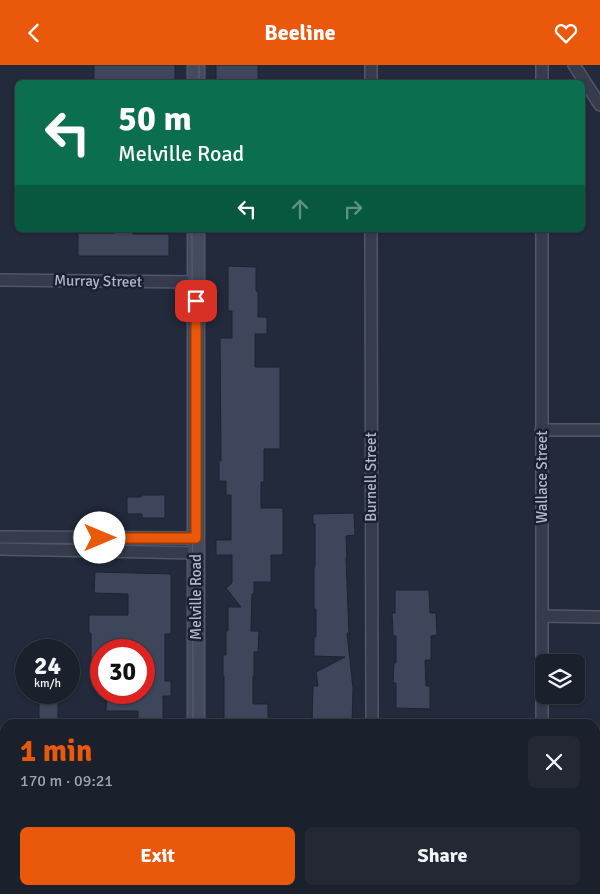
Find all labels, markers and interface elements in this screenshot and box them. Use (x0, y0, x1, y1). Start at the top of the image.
icon: back (20, 19, 48, 47)
text: Beeline (264, 19, 336, 46)
icon: heart (552, 19, 580, 47)
text: 50 m (118, 97, 192, 140)
icon: left (35, 100, 100, 165)
text: Melville Road (118, 140, 244, 167)
icon: left (233, 195, 261, 223)
icon: ahead (286, 195, 314, 223)
icon: right (339, 195, 367, 223)
street label: Murray Street (54, 271, 142, 291)
pin (175, 280, 217, 322)
icon: arrive (182, 287, 210, 315)
street label: Wallace Street (533, 431, 551, 523)
street label: Burnell Street (362, 432, 380, 522)
position arrow (73, 511, 125, 563)
street label: Melville Road (187, 554, 205, 640)
speed limit sign: 30 (90, 639, 155, 704)
text: 24 (34, 650, 61, 681)
map controls (535, 654, 585, 704)
button: layers (535, 654, 585, 704)
text: km/h (34, 676, 61, 691)
text: 1 min (20, 733, 92, 770)
button: close (528, 736, 580, 788)
text: 170 m · 09:21 (20, 771, 113, 791)
button: Exit (20, 827, 295, 885)
button: Share (305, 827, 580, 885)

